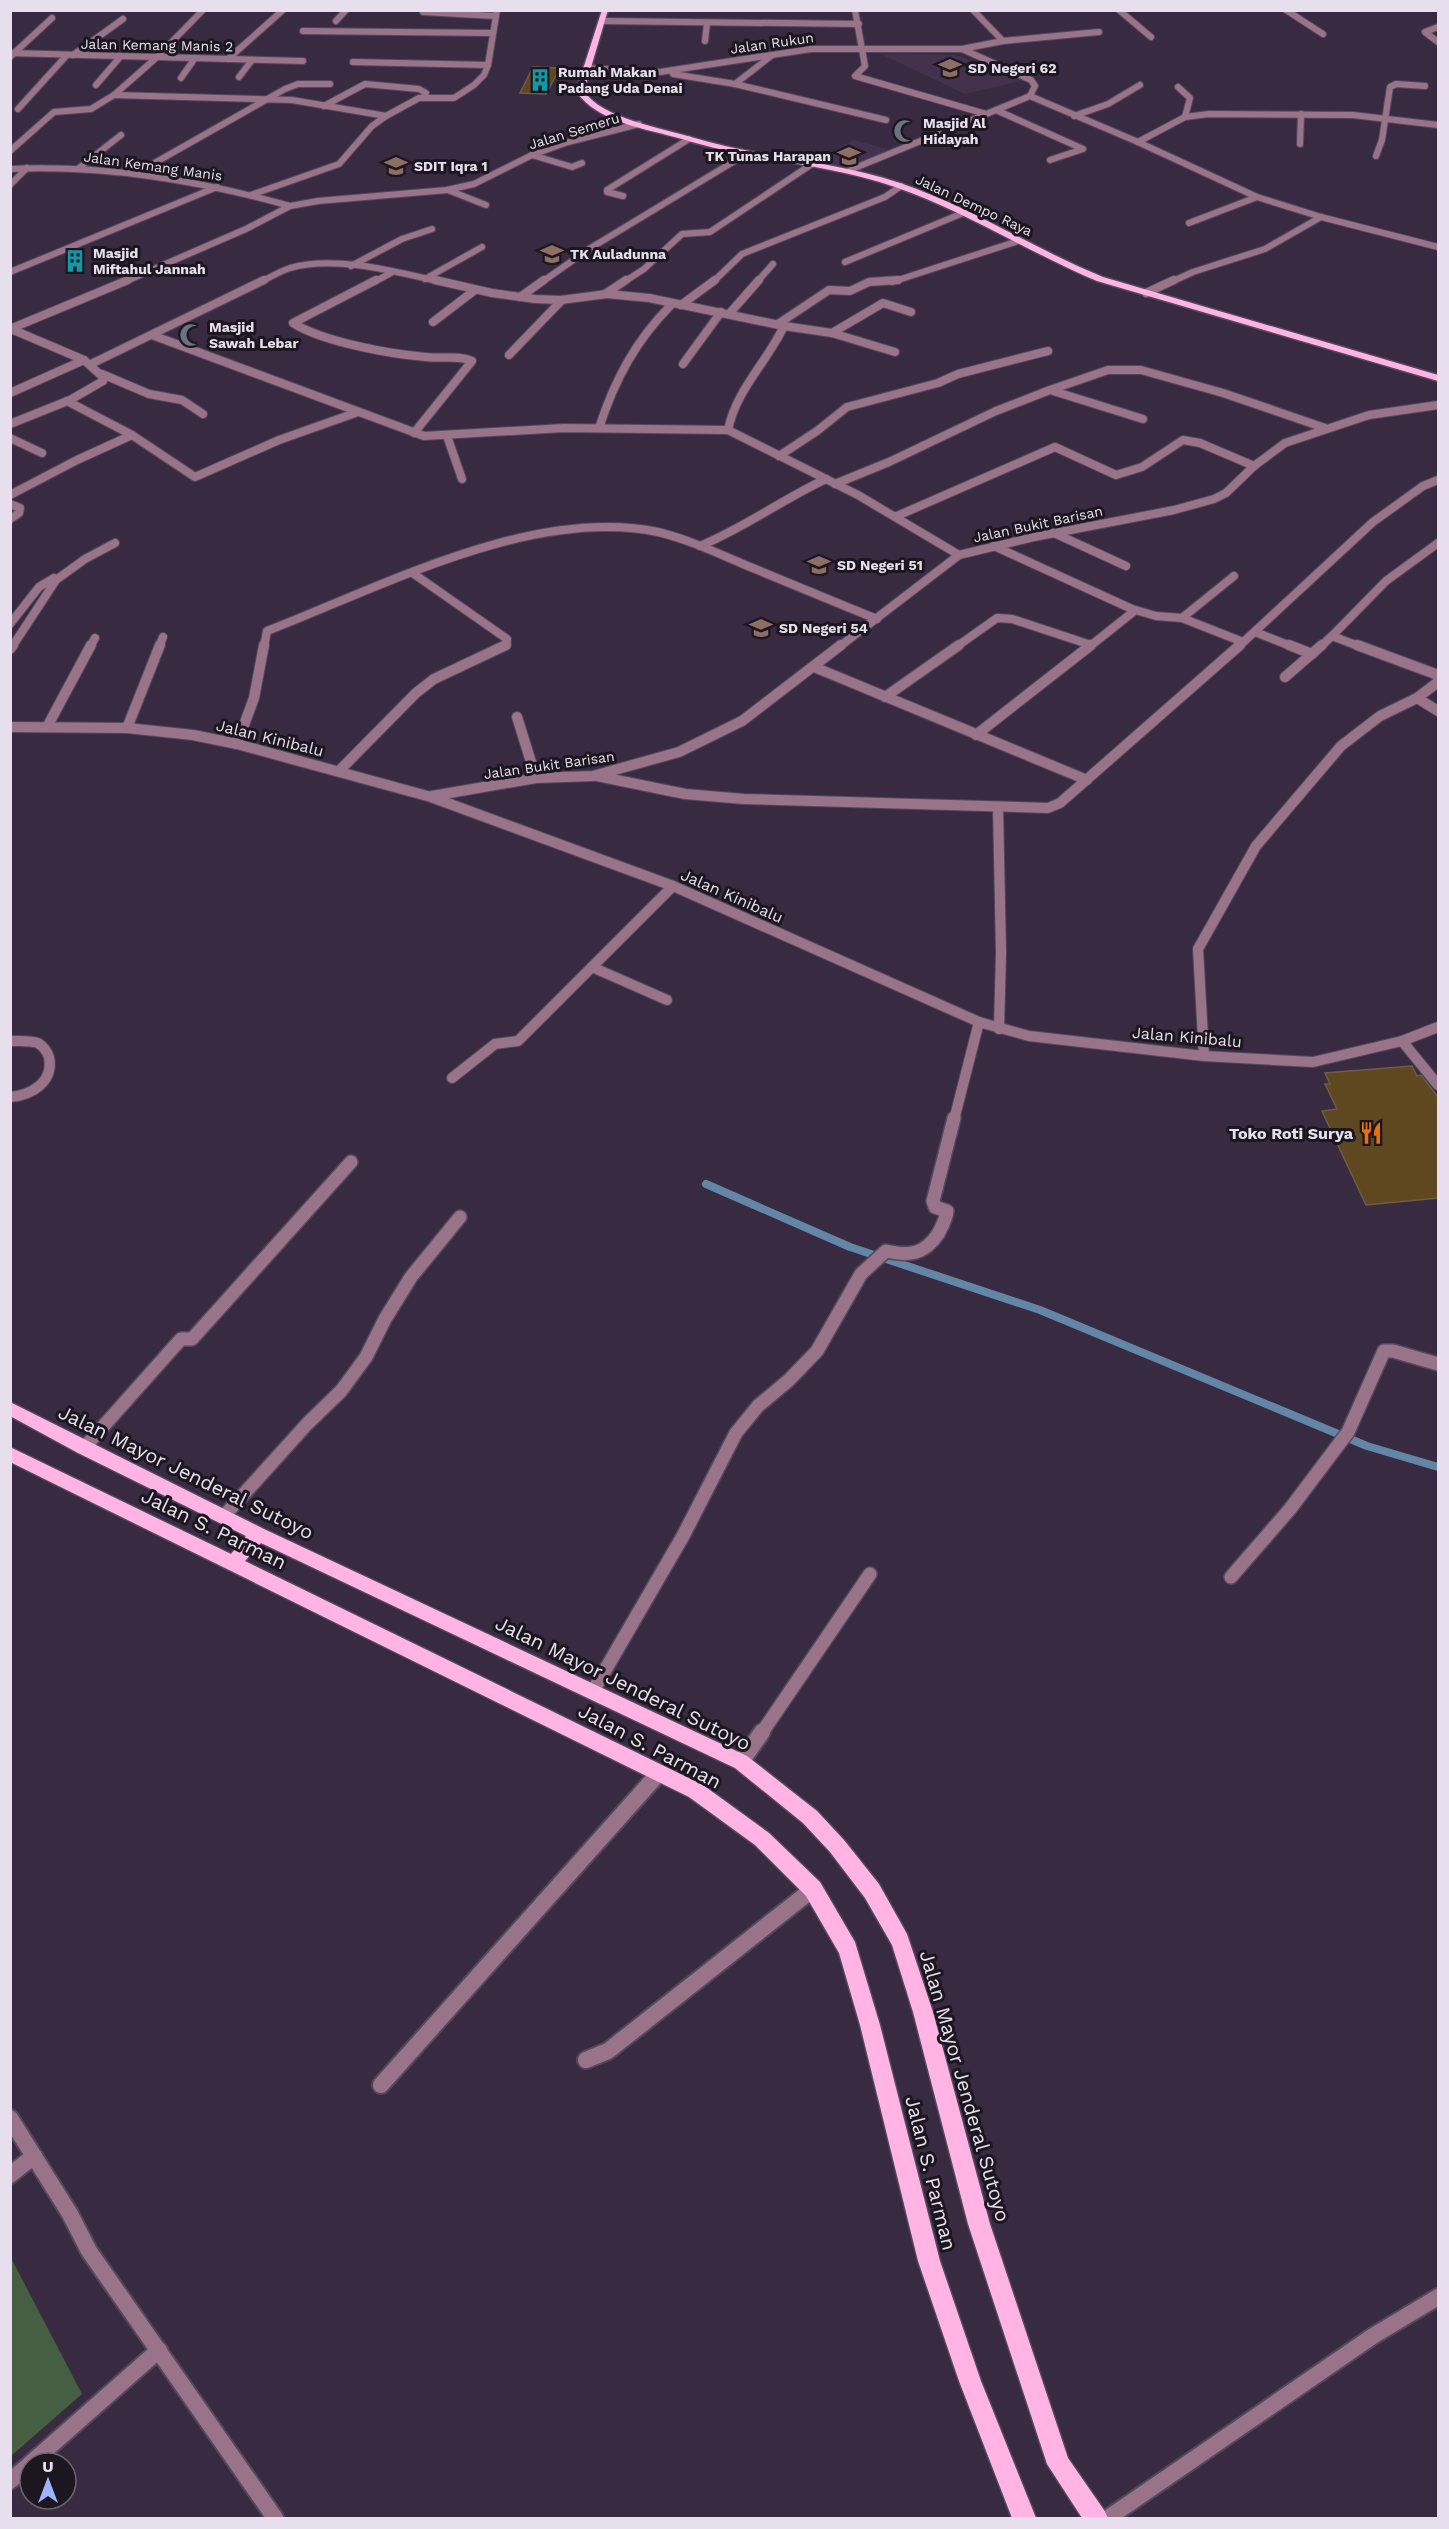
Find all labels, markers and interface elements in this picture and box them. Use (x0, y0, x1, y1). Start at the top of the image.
street label: Jalan Rukun (729, 29, 815, 57)
street label: Jalan Kemang Manis 2 (81, 36, 233, 54)
school or university icon: SD Negeri 62 (937, 55, 963, 81)
place label: SD Negeri 62 (968, 60, 1057, 76)
place label: Rumah Makan Padang Uda Denai (558, 64, 683, 96)
building icon: Rumah Makan Padang Uda Denai (527, 67, 553, 93)
street label: Jalan Semeru (527, 110, 621, 152)
place label: Masjid Al Hidayah (923, 115, 986, 147)
mosque icon: Masjid Al Hidayah (892, 118, 918, 144)
school or university icon: TK Tunas Harapan (836, 143, 862, 169)
street label: Jalan Kemang Manis (83, 148, 223, 184)
place label: TK Tunas Harapan (705, 148, 831, 164)
school or university icon: SDIT Iqra 1 (383, 153, 409, 179)
place label: SDIT Iqra 1 (414, 158, 487, 174)
street label: Jalan Dempo Raya (913, 171, 1035, 239)
school or university icon: TK Auladunna (539, 241, 565, 267)
place label: Masjid Miftahul Jannah (93, 245, 206, 277)
place label: TK Auladunna (570, 246, 667, 262)
building icon: Masjid Miftahul Jannah (62, 248, 88, 274)
place label: Masjid Sawah Lebar (209, 319, 298, 351)
mosque icon: Masjid Sawah Lebar (178, 322, 204, 348)
street label: Jalan Bukit Barisan (972, 502, 1104, 546)
school or university icon: SD Negeri 51 (806, 552, 832, 578)
place label: SD Negeri 51 (837, 557, 923, 573)
school or university icon: SD Negeri 54 (748, 615, 774, 641)
place label: SD Negeri 54 (779, 620, 868, 636)
street label: Jalan Kinibalu (214, 715, 326, 761)
street label: Jalan Bukit Barisan (483, 748, 615, 782)
street label: Jalan Kinibalu (678, 865, 786, 927)
street label: Jalan Kinibalu (1131, 1023, 1243, 1051)
restaurant icon: Toko Roti Surya (1358, 1120, 1384, 1146)
place label: Toko Roti Surya (1229, 1124, 1354, 1143)
street label: Jalan Mayor Jenderal Sutoyo (54, 1400, 318, 1544)
street label: Jalan S. Parman (138, 1484, 290, 1574)
street label: Jalan Mayor Jenderal Sutoyo (491, 1611, 755, 1755)
street label: Jalan S. Parman (574, 1698, 726, 1794)
street label: Jalan Mayor Jenderal Sutoyo (915, 1948, 1015, 2224)
street label: Jalan S. Parman (900, 2093, 962, 2253)
north arrow (18, 2451, 78, 2511)
text: U (42, 2457, 54, 2476)

